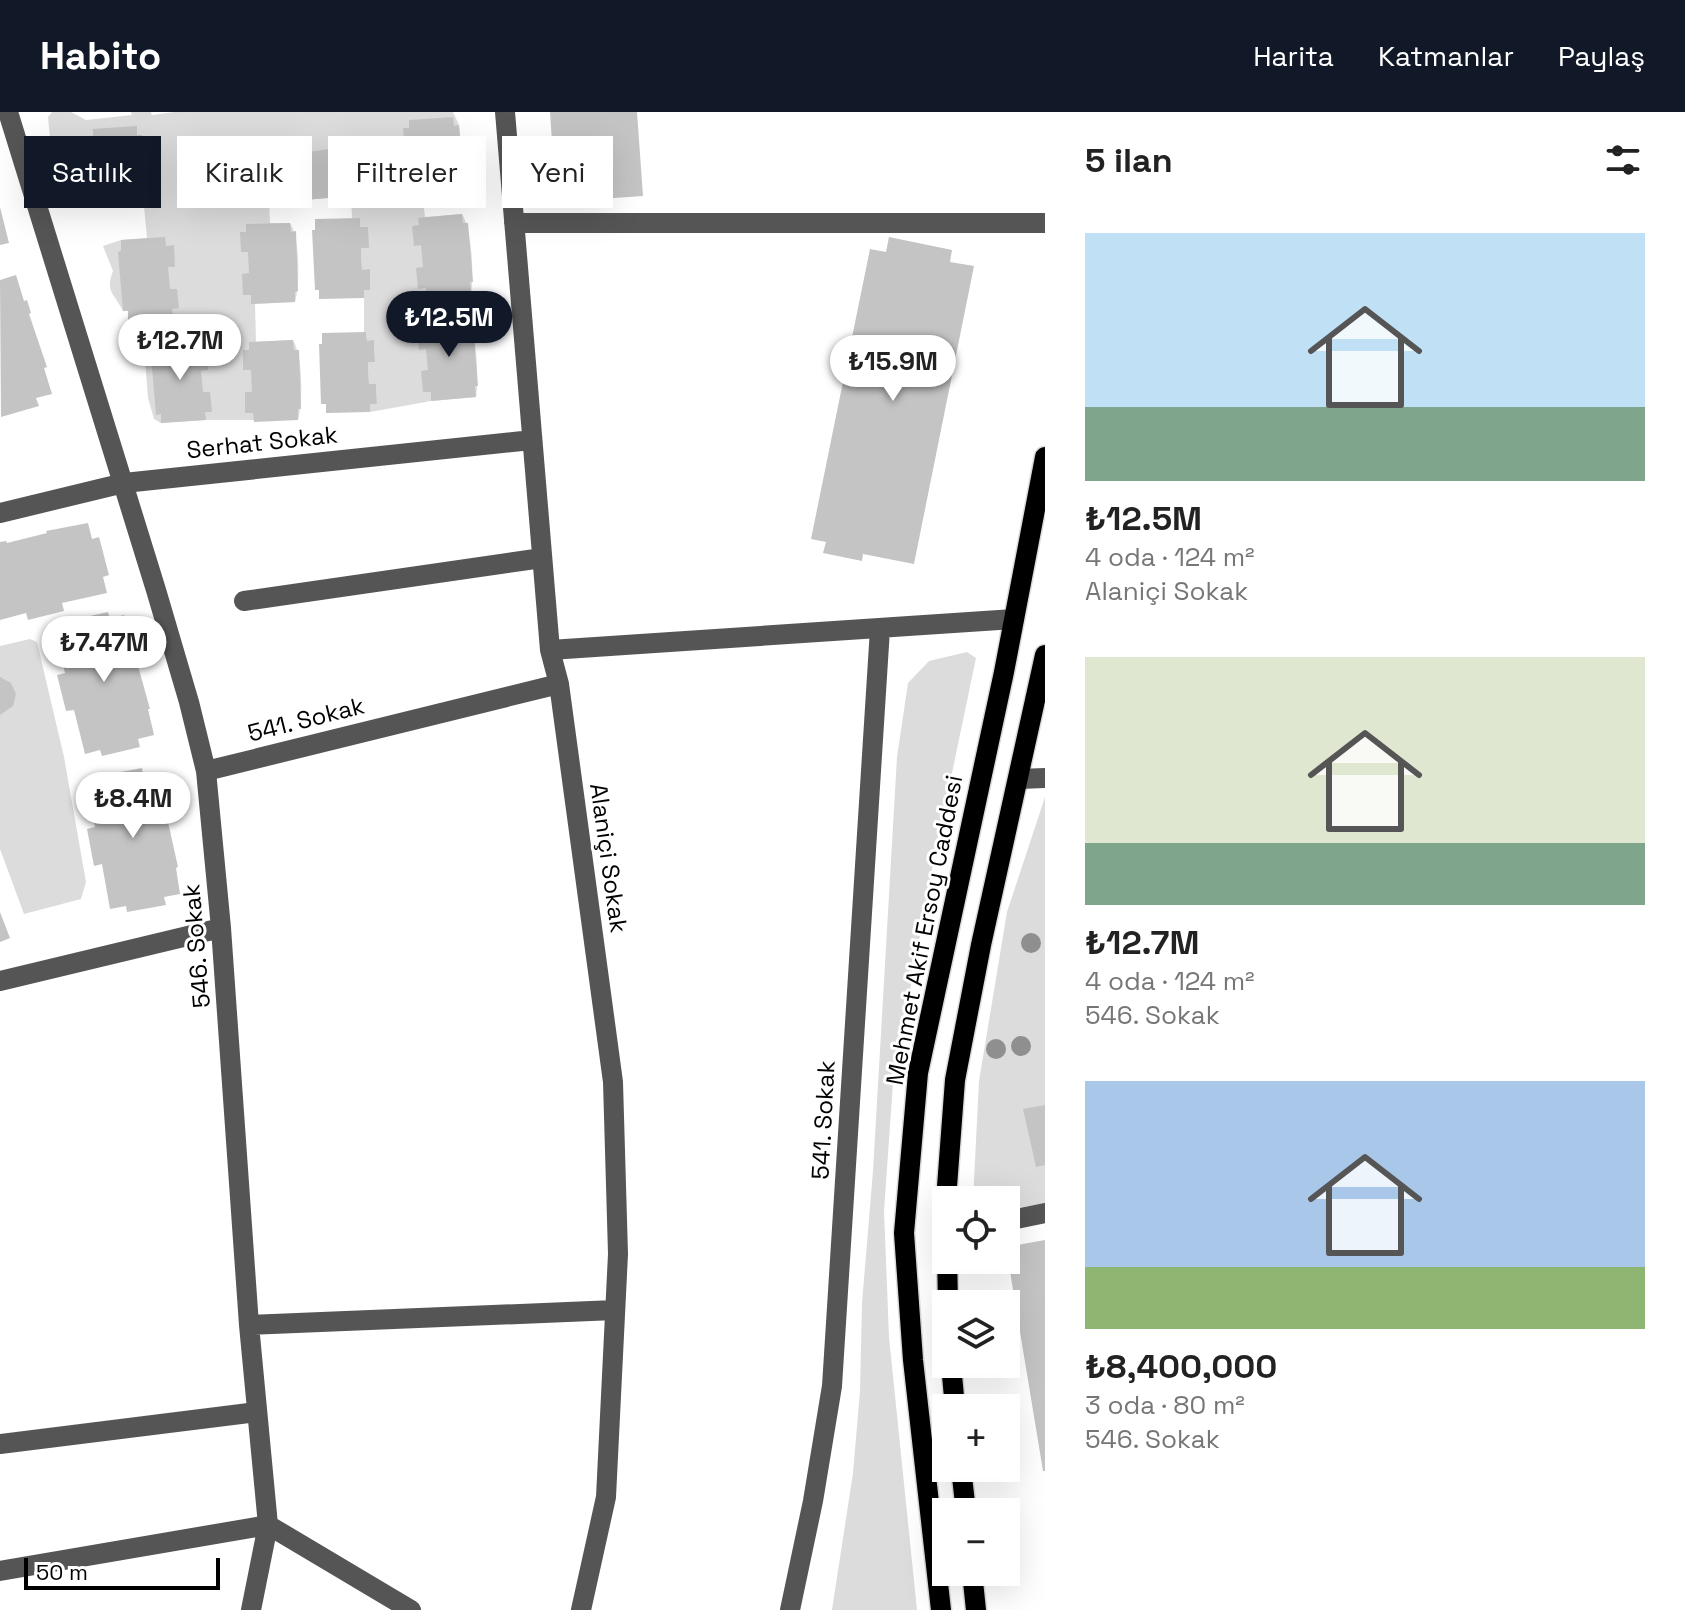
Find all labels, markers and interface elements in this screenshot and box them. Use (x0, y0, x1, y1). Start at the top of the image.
text: Habito (40, 32, 161, 80)
text: Harita (1253, 38, 1334, 74)
text: Katmanlar (1378, 38, 1514, 74)
text: Paylaş (1558, 38, 1645, 74)
chip: Satılık (24, 136, 161, 208)
chip: Kiralık (177, 136, 312, 208)
chip: Filtreler (328, 136, 486, 208)
chip: Yeni (502, 136, 613, 208)
icon: filters (1601, 138, 1645, 182)
text: 5 ilan (1085, 139, 1173, 182)
icon: home (1293, 285, 1437, 429)
pin: ₺12.5M (384, 291, 514, 359)
text: ₺12.5M (404, 300, 494, 334)
pin: ₺12.7M (115, 314, 245, 382)
text: ₺12.7M (136, 323, 224, 357)
pin: ₺15.9M (828, 335, 958, 403)
text: ₺15.9M (848, 344, 938, 378)
street label: Serhat Sokak (185, 419, 339, 465)
text: ₺12.5M (1085, 497, 1202, 540)
text: 4 oda · 124 m² (1085, 540, 1255, 574)
text: Alaniçi Sokak (1085, 574, 1248, 608)
pin: ₺7.47M (39, 616, 169, 684)
text: ₺7.47M (59, 625, 149, 659)
street label: 541. Sokak (244, 690, 368, 748)
icon: home (1293, 709, 1437, 853)
pin: ₺8.4M (77, 772, 189, 840)
street label: Mehmet Akif Ersoy Caddesi (879, 773, 969, 1087)
text: ₺8.4M (94, 781, 172, 815)
street label: Alaniçi Sokak (583, 781, 635, 935)
street label: 546. Sokak (175, 883, 217, 1009)
text: ₺12.7M (1085, 921, 1199, 964)
text: 4 oda · 124 m² (1085, 964, 1255, 998)
text: 546. Sokak (1085, 998, 1220, 1032)
street label: 541. Sokak (804, 1060, 842, 1180)
icon: home (1293, 1133, 1437, 1277)
map controls (932, 1186, 1020, 1586)
button: locate (932, 1186, 1020, 1274)
button: layers (932, 1290, 1020, 1378)
text: ₺8,400,000 (1085, 1345, 1277, 1388)
text: 3 oda · 80 m² (1085, 1388, 1245, 1422)
button: + (932, 1394, 1020, 1482)
text: 546. Sokak (1085, 1422, 1220, 1456)
button: − (932, 1498, 1020, 1586)
scale bar (24, 1554, 220, 1590)
text: 50 m (36, 1558, 88, 1586)

